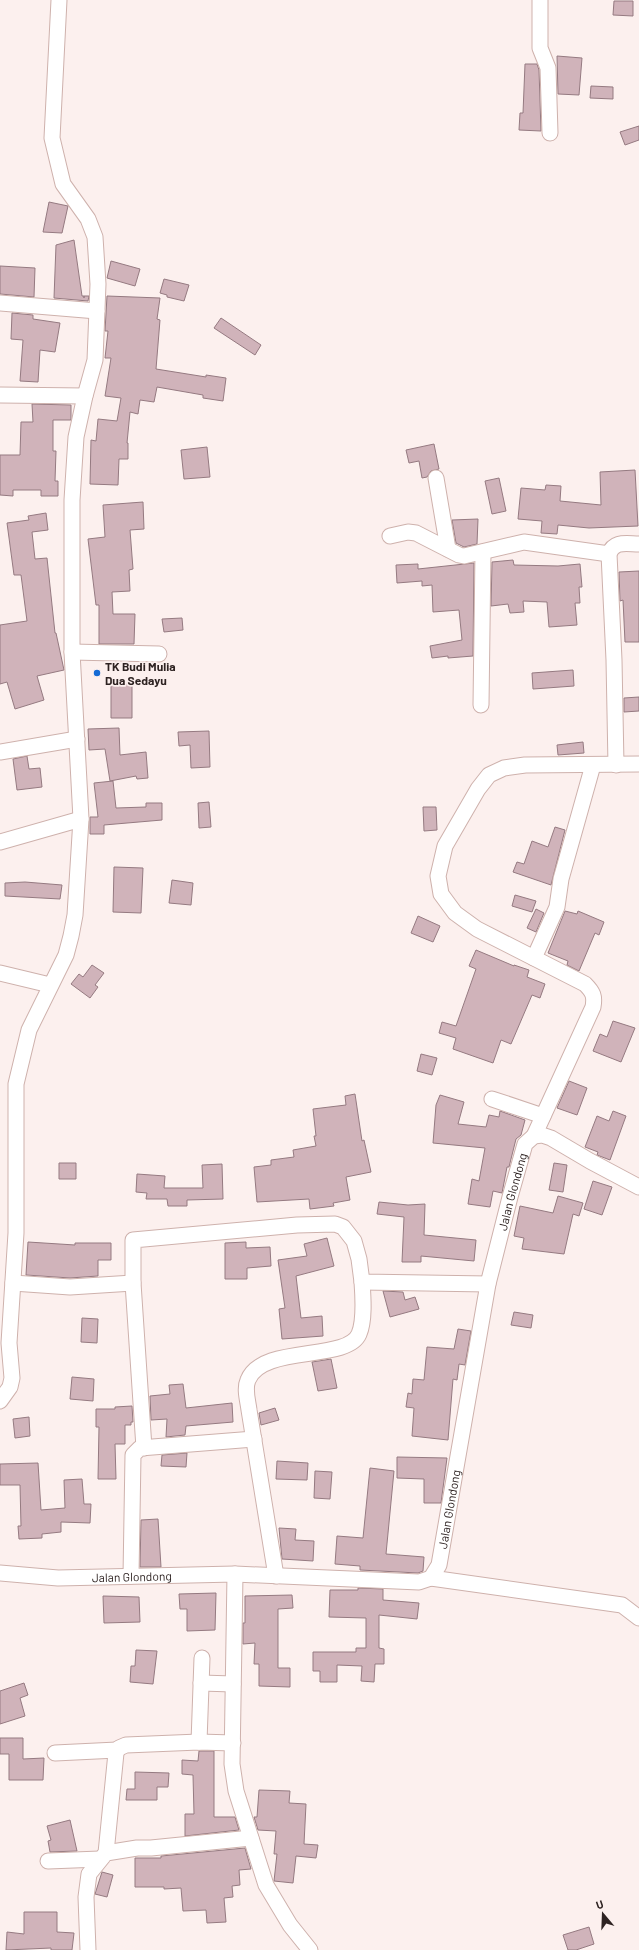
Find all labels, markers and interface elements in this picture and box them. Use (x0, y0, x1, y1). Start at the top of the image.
place label: TK Budi Mulia Dua Sedayu (105, 659, 176, 687)
marker: TK Budi Mulia Dua Sedayu (92, 668, 102, 678)
street label: Jalan Glondong (495, 1151, 529, 1232)
street label: Jalan Glondong (435, 1469, 462, 1550)
street label: Jalan Glondong (92, 1568, 172, 1584)
north arrow (583, 1894, 623, 1934)
text: U (594, 1897, 605, 1911)

